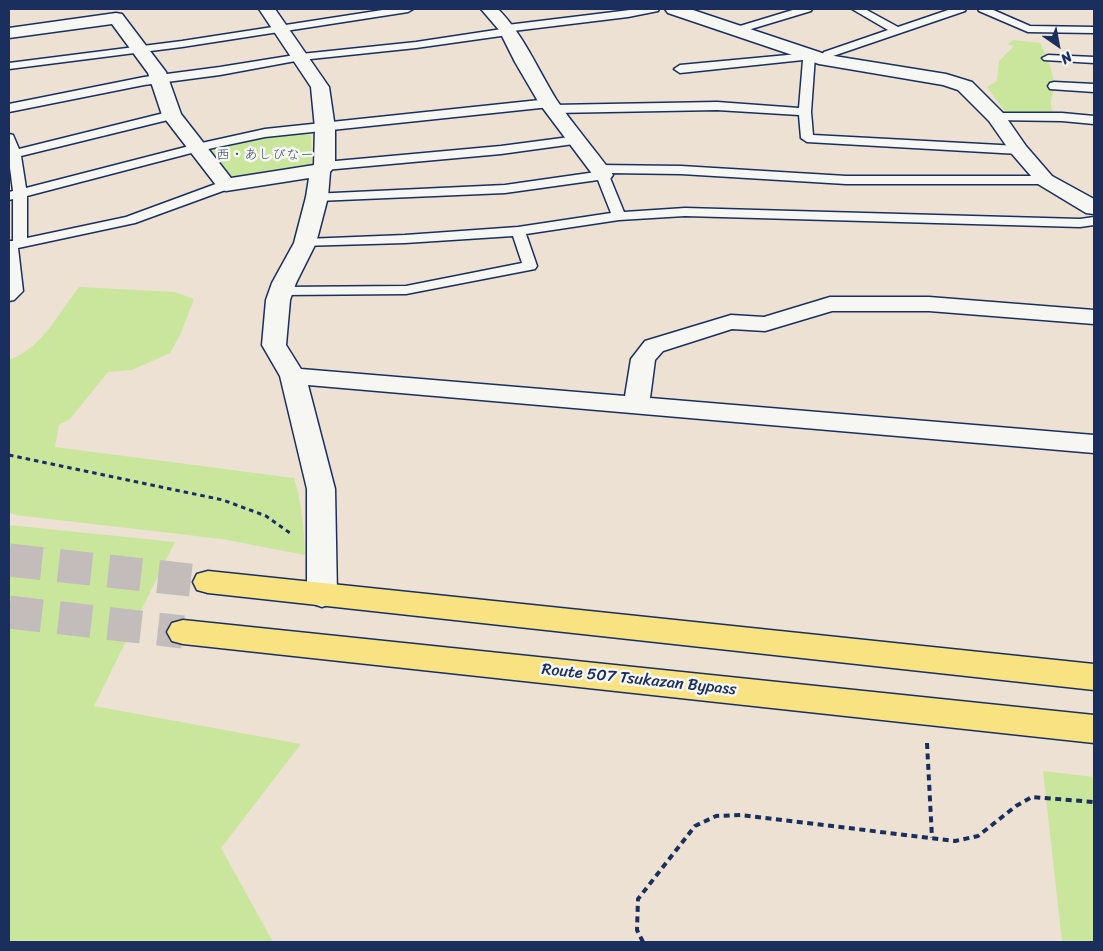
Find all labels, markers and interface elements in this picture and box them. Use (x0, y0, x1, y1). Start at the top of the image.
north arrow (1033, 20, 1083, 70)
text: N (1056, 45, 1077, 71)
park label: 西・あしびなー (216, 147, 314, 163)
street label: Route 507 Tsukazan Bypass (541, 660, 737, 700)

